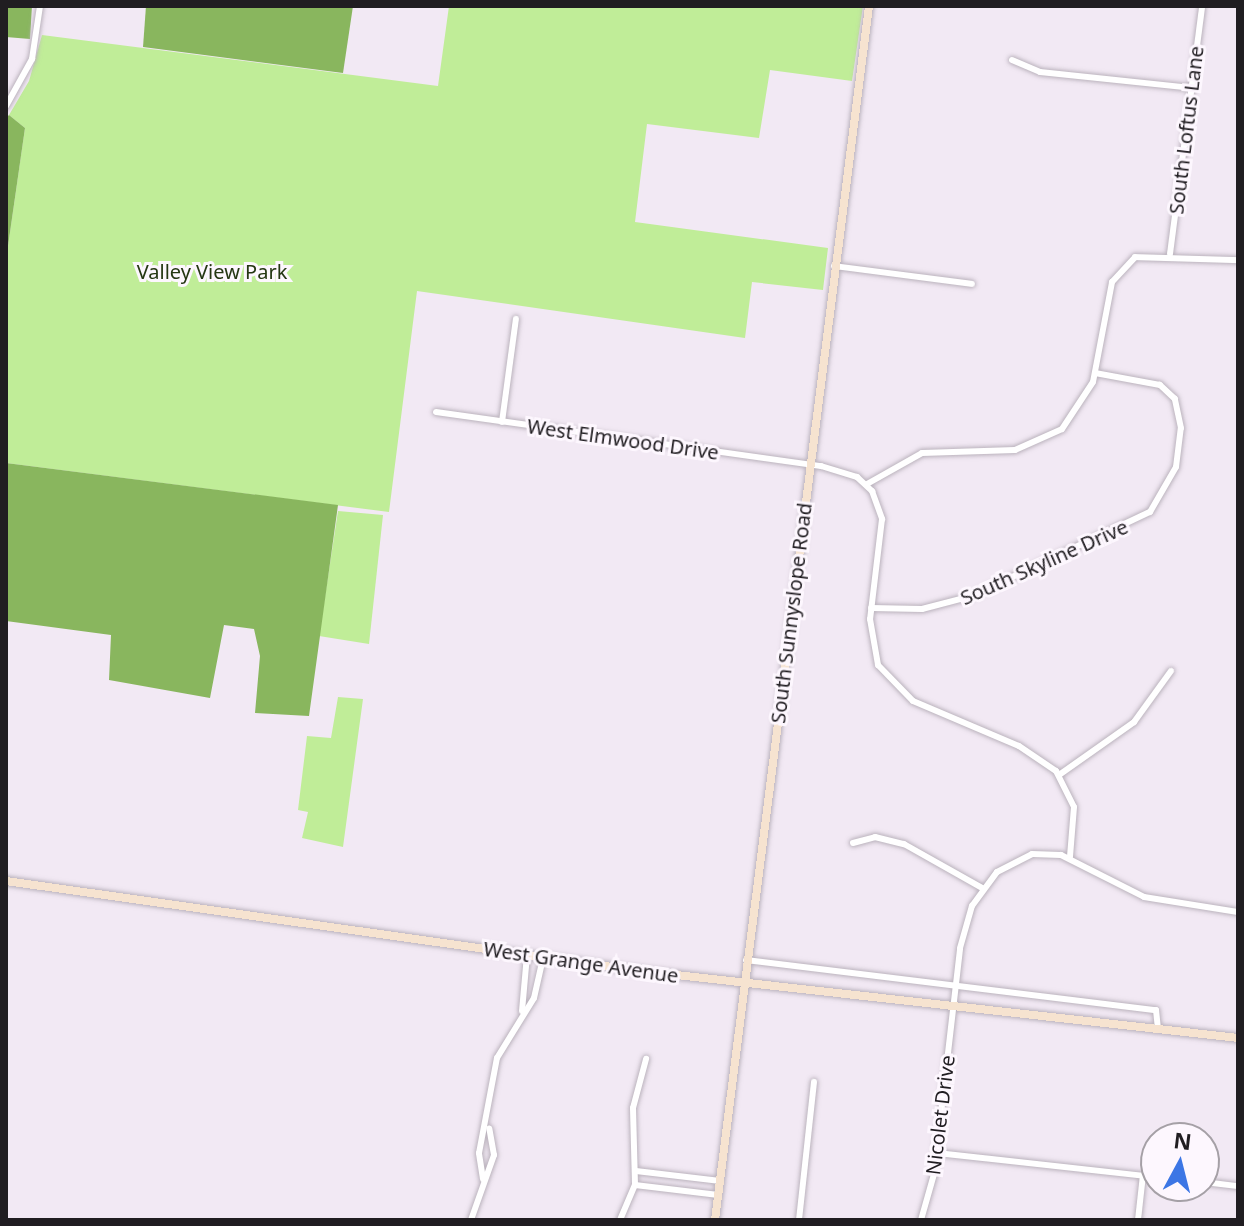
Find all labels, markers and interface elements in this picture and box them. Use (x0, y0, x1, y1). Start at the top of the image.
street label: South Loftus Lane (1164, 44, 1208, 216)
park label: Valley View Park (137, 259, 287, 283)
street label: West Elmwood Drive (526, 414, 720, 464)
street label: South Sunnyslope Road (766, 501, 816, 725)
street label: South Skyline Drive (957, 514, 1131, 610)
street label: West Grange Avenue (482, 936, 680, 988)
street label: Nicolet Drive (921, 1054, 959, 1176)
north arrow (1140, 1122, 1220, 1202)
text: N (1172, 1124, 1193, 1156)

